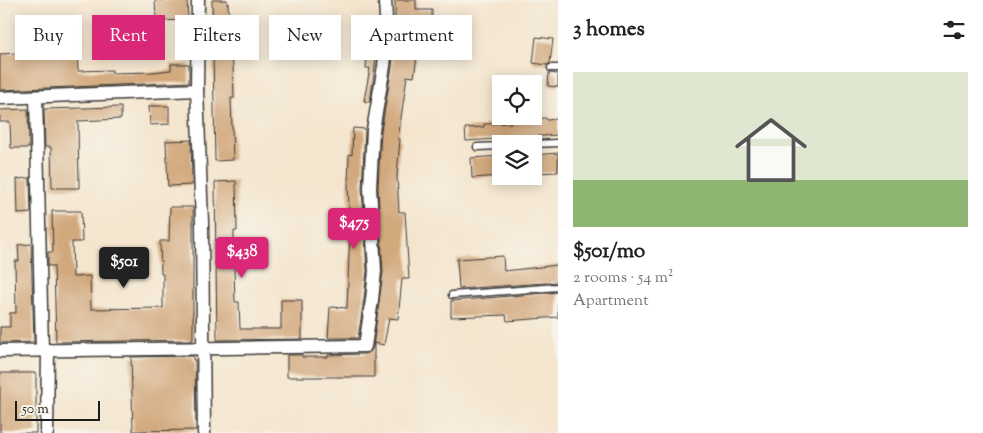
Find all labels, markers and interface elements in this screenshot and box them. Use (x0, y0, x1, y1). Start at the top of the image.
chip: Buy (15, 15, 82, 60)
chip: Rent (92, 15, 165, 60)
chip: Filters (175, 15, 259, 60)
chip: New (269, 15, 341, 60)
chip: Apartment (351, 15, 472, 60)
text: 3 homes (573, 15, 645, 45)
icon: filters (940, 16, 968, 44)
map controls (492, 75, 542, 185)
button: locate (492, 75, 542, 125)
icon: home (726, 105, 816, 195)
button: layers (492, 135, 542, 185)
pin: $475 (324, 208, 384, 250)
text: $475 (339, 212, 369, 235)
pin: $438 (212, 236, 272, 279)
text: $501/mo (573, 237, 645, 267)
text: $438 (226, 241, 258, 264)
pin: $501 (94, 246, 154, 289)
text: $501 (110, 251, 138, 274)
text: 2 rooms · 54 m² (573, 267, 673, 290)
text: Apartment (573, 290, 649, 313)
scale bar (15, 398, 100, 421)
text: 50 m (22, 400, 49, 420)

